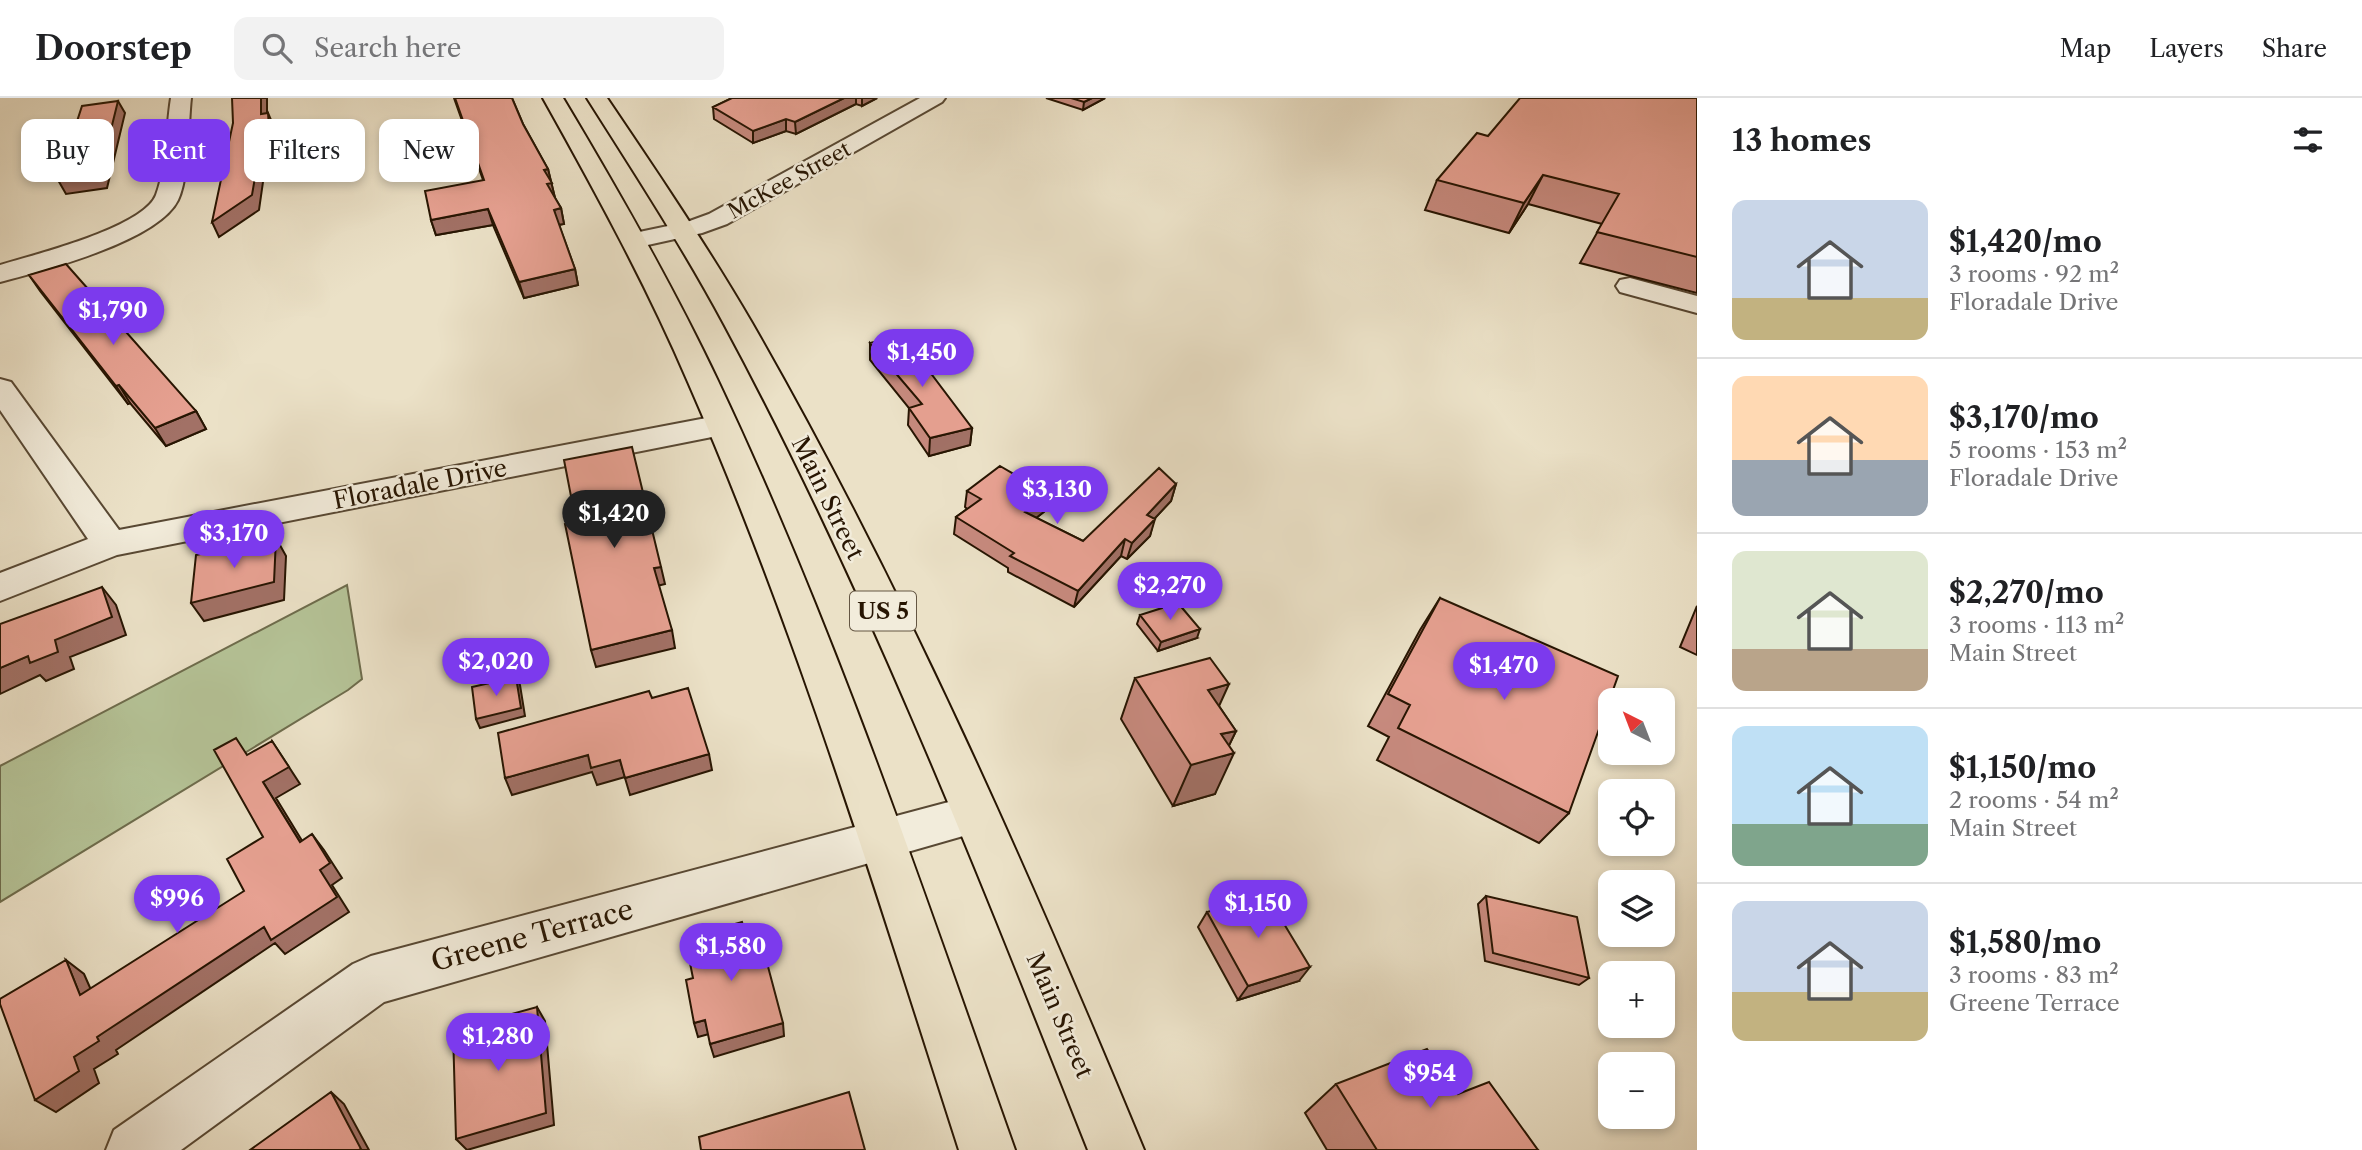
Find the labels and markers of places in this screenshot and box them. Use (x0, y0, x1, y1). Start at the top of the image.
pin: $1,790 (56, 288, 170, 347)
pin: $1,450 (865, 330, 979, 389)
pin: $3,130 (1000, 466, 1114, 526)
pin: $1,420 (557, 490, 671, 550)
pin: $3,170 (177, 510, 291, 570)
pin: $2,270 (1113, 562, 1227, 622)
pin: $2,020 (439, 638, 553, 698)
pin: $1,470 (1447, 642, 1561, 702)
pin: $996 (136, 876, 218, 935)
pin: $1,150 (1201, 880, 1315, 940)
pin: $1,580 (674, 924, 788, 983)
pin: $1,280 (441, 1014, 555, 1073)
pin: $954 (1389, 1051, 1471, 1110)

